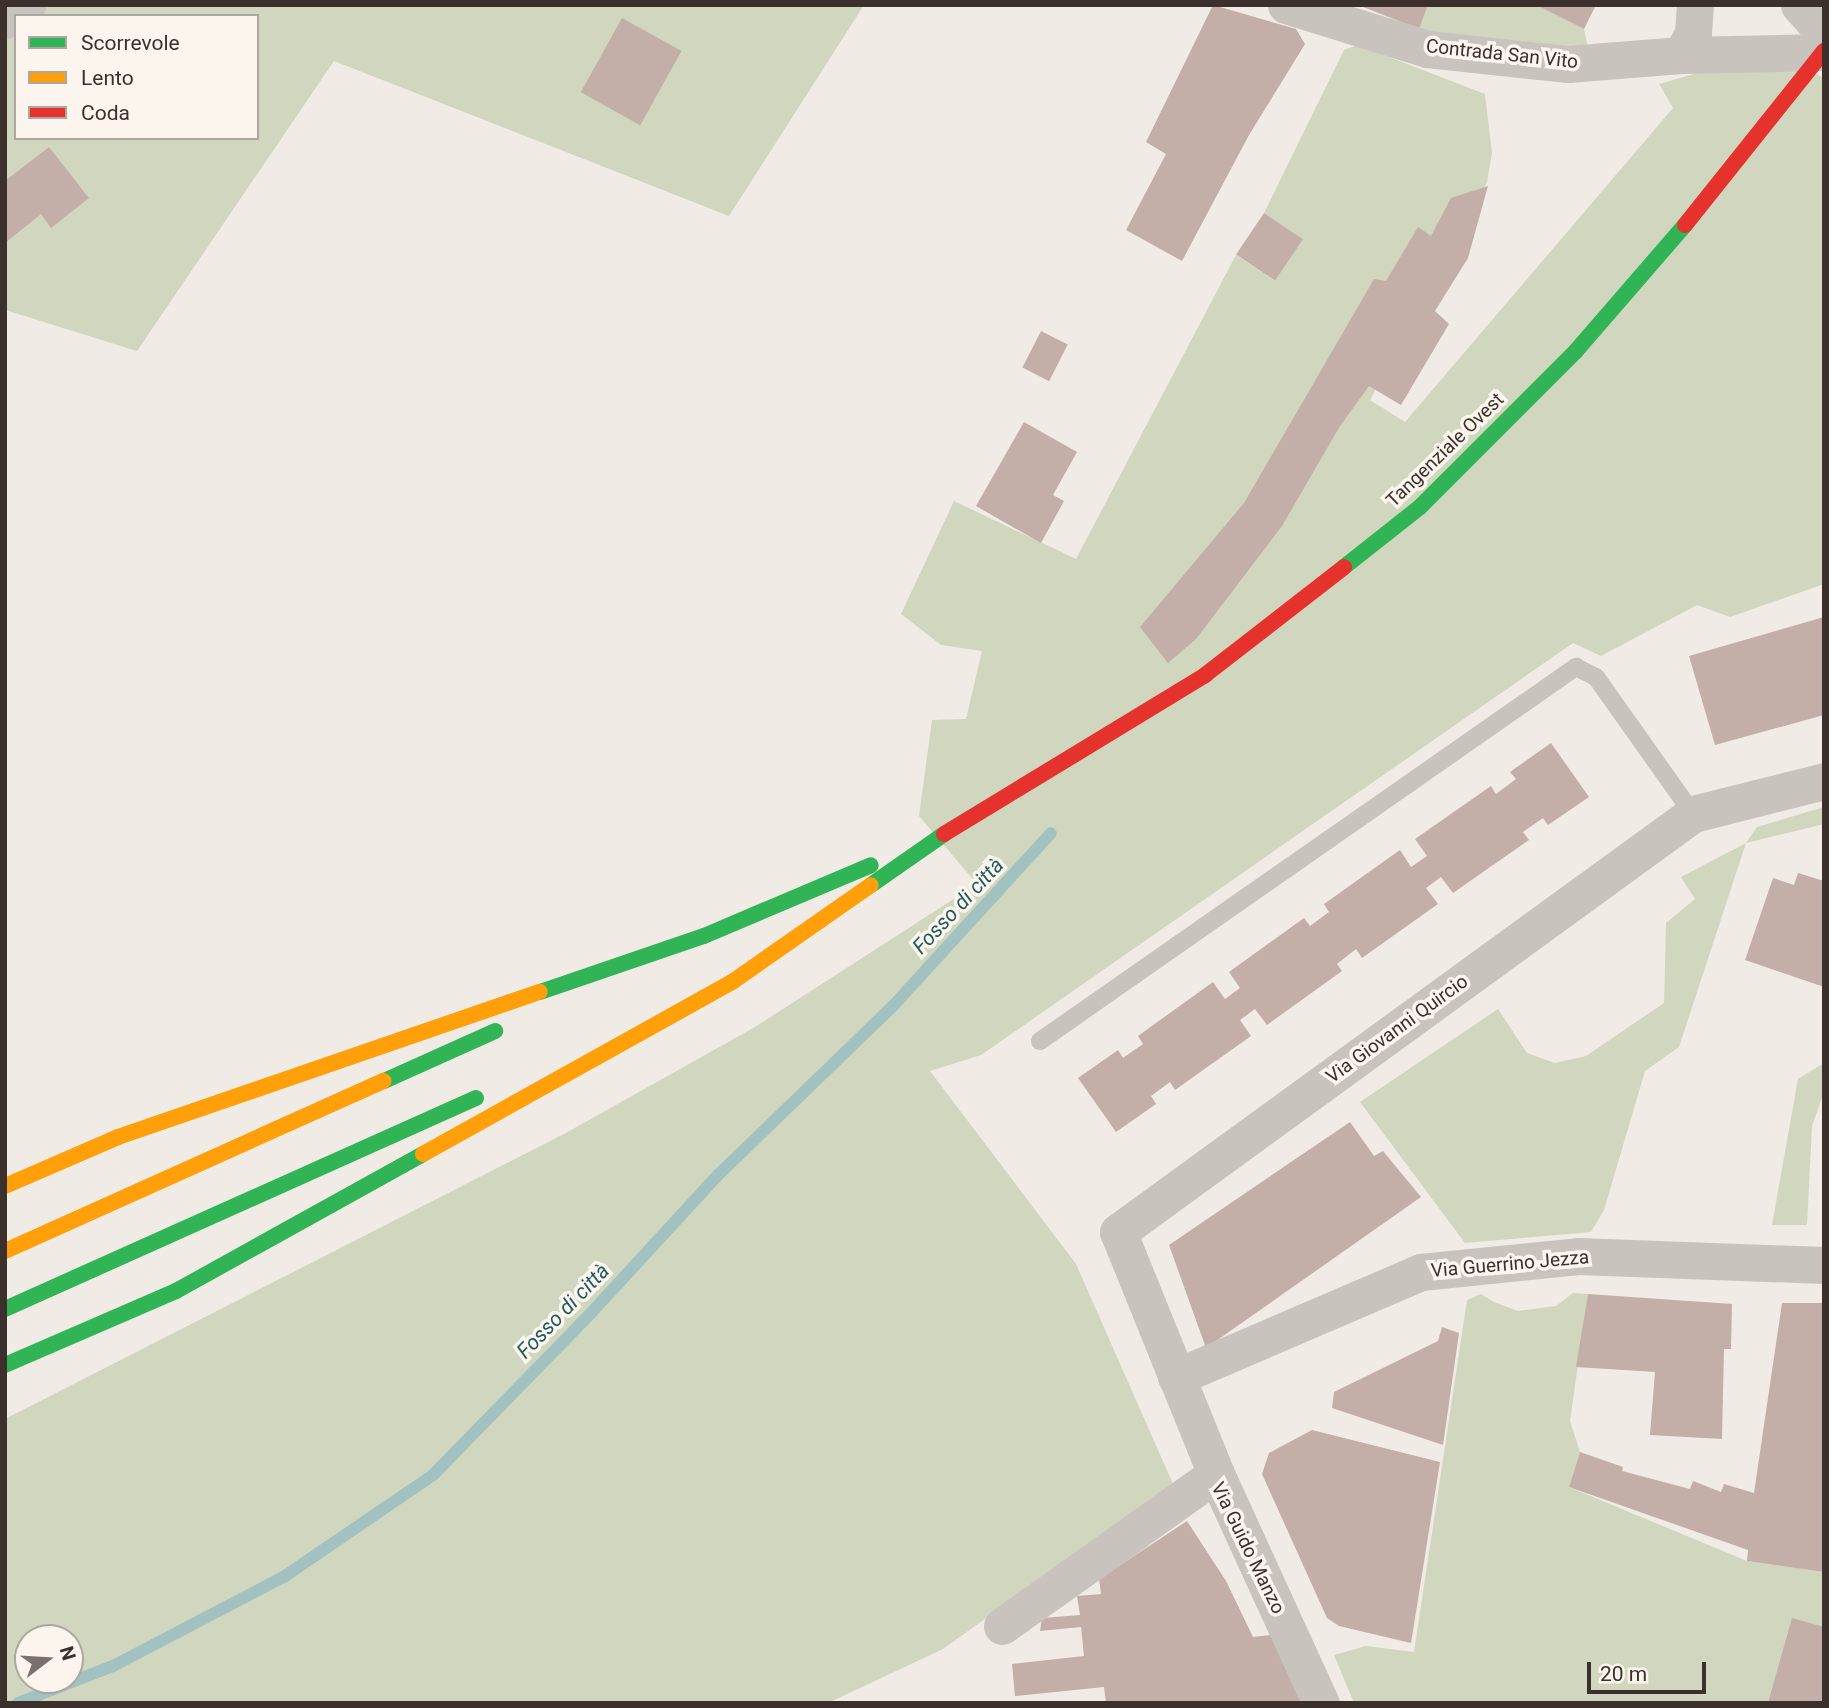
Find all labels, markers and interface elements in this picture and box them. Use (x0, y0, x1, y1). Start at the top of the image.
legend (14, 14, 259, 140)
text: Scorrevole (81, 31, 180, 55)
street label: Contrada San Vito (1425, 35, 1579, 73)
text: Lento (81, 66, 134, 90)
text: Coda (81, 101, 130, 125)
street label: Tangenziale Ovest (1382, 388, 1508, 512)
water label: Fosso di città (907, 853, 1009, 959)
street label: Via Giovanni Quircio (1322, 970, 1472, 1088)
street label: Via Guerrino Jezza (1430, 1246, 1590, 1282)
water label: Fosso di città (512, 1258, 614, 1364)
street label: Via Guido Manzo (1206, 1478, 1290, 1618)
north arrow (14, 1624, 84, 1694)
text: N (55, 1644, 81, 1663)
scale bar (1591, 1648, 1710, 1692)
text: 20 m (1600, 1662, 1647, 1686)

